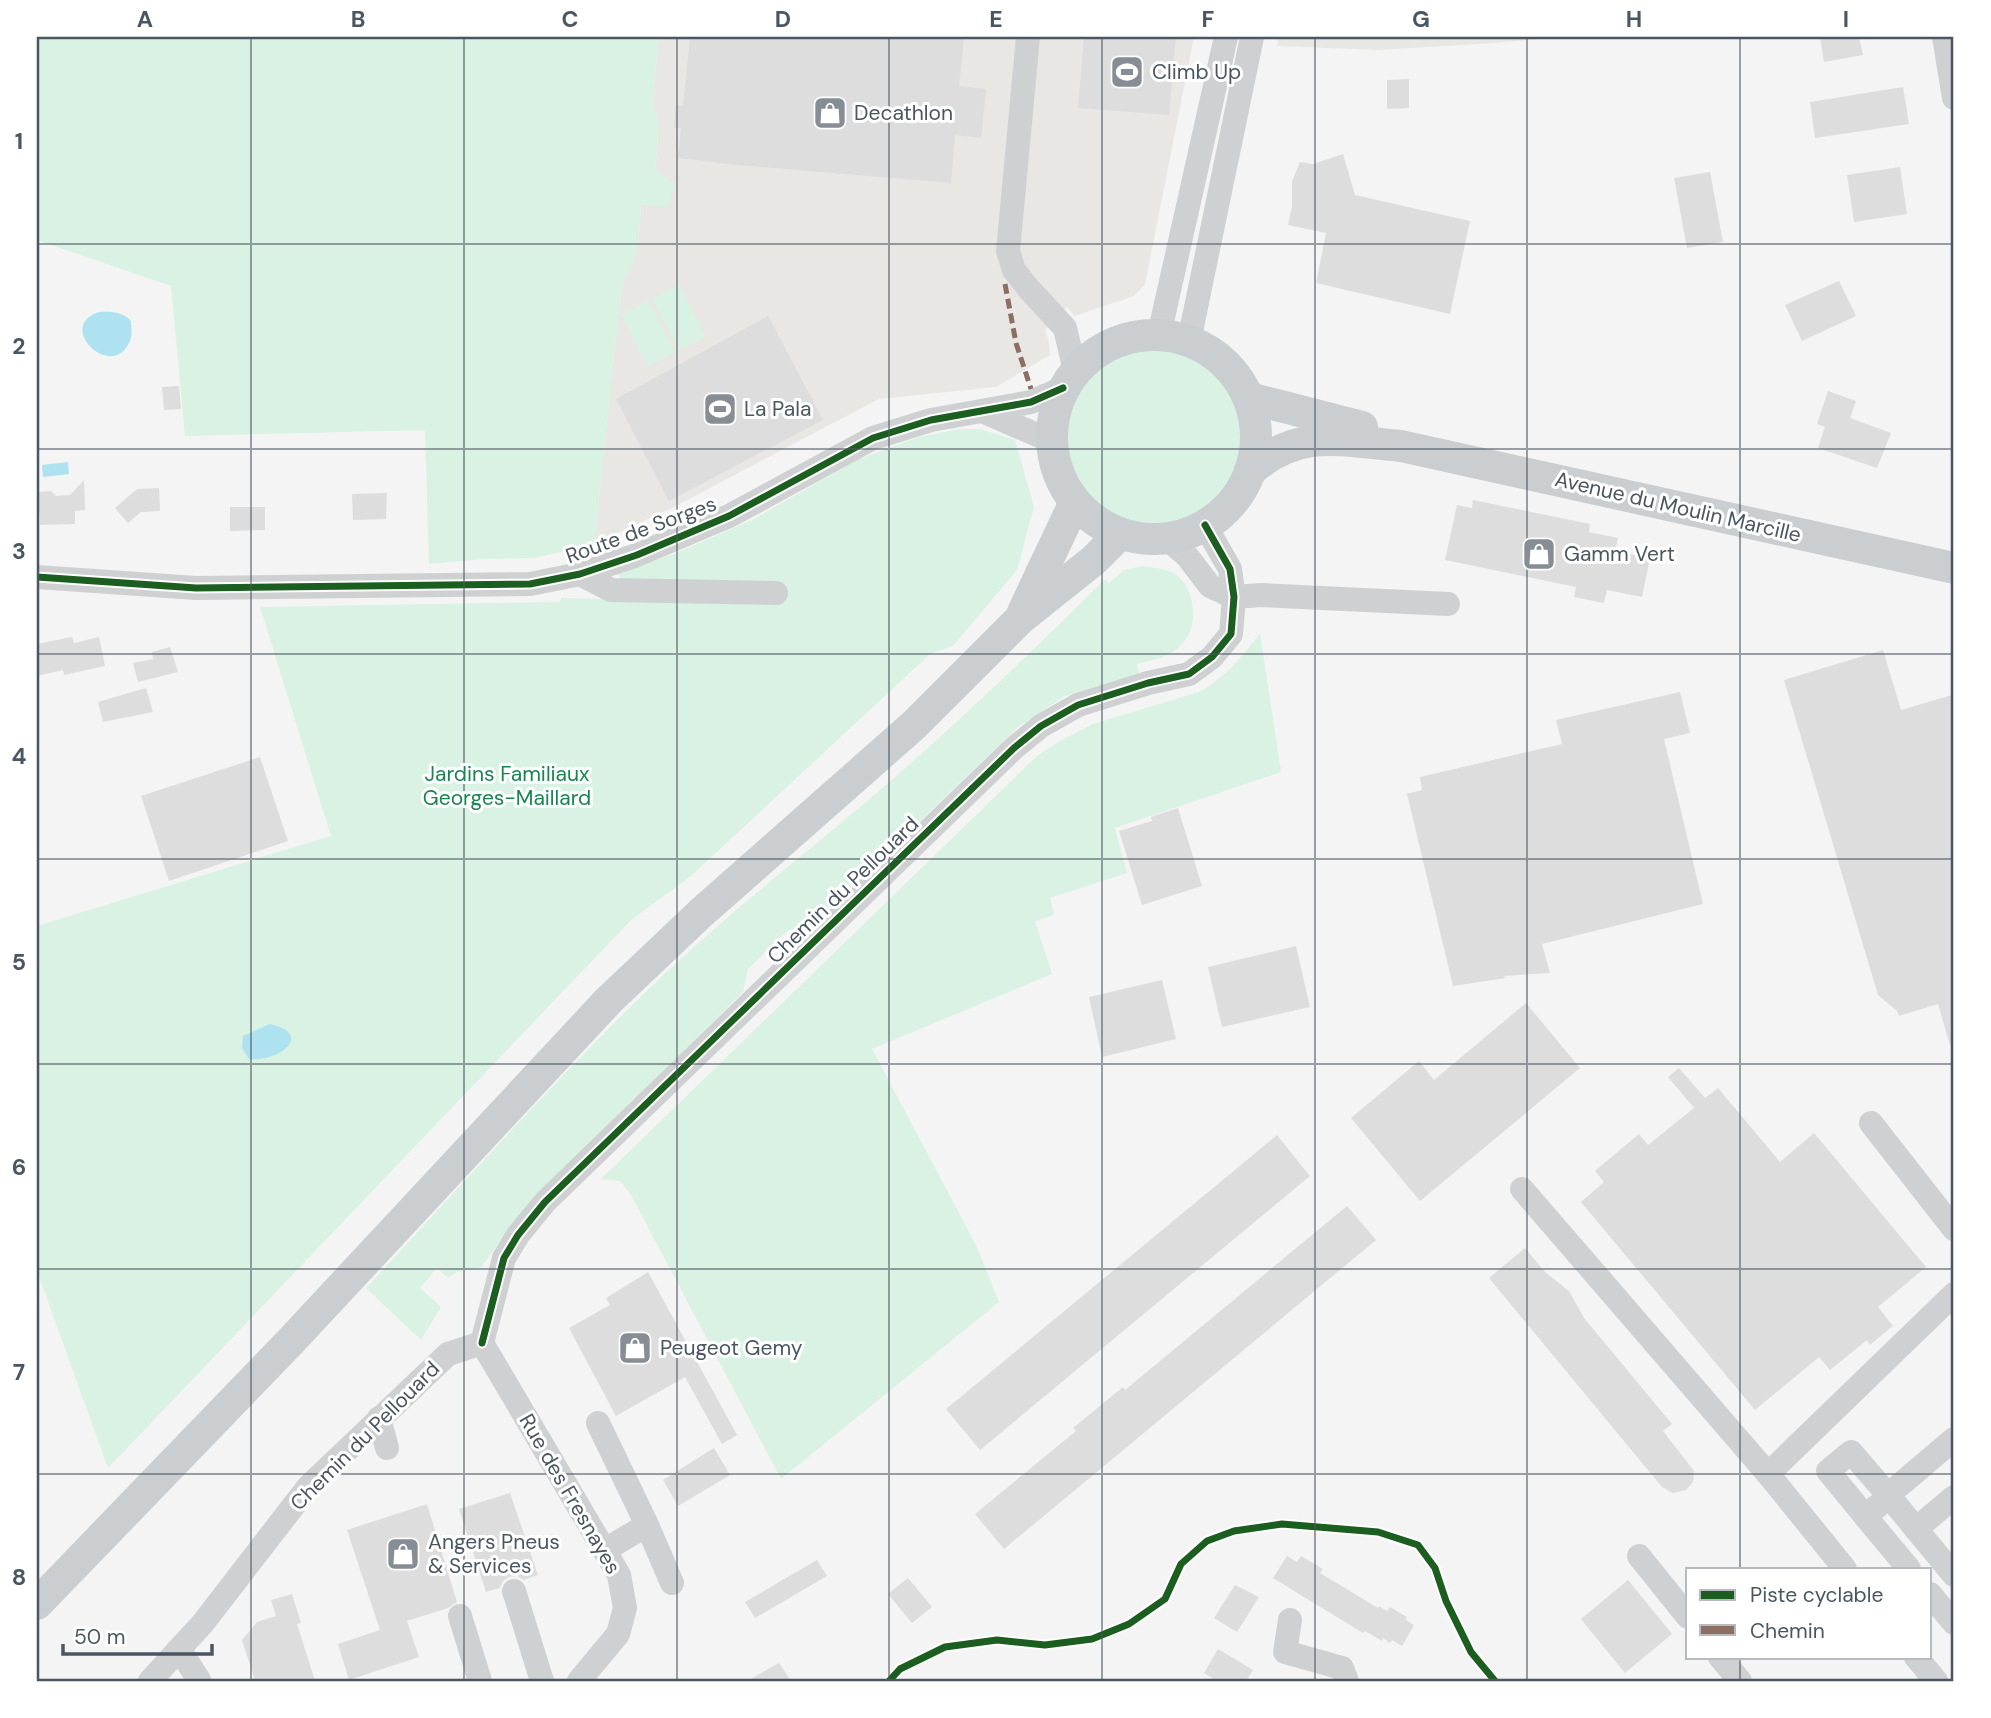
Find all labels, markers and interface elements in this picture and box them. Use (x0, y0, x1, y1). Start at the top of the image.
text: A (137, 4, 153, 34)
text: B (351, 4, 365, 34)
text: C (562, 4, 578, 34)
text: D (775, 4, 791, 34)
text: E (989, 4, 1003, 34)
text: F (1202, 4, 1215, 34)
text: G (1412, 4, 1430, 34)
text: H (1626, 4, 1642, 34)
text: I (1843, 4, 1849, 34)
sports icon: Climb Up (1108, 53, 1146, 91)
place label: Climb Up (1152, 58, 1241, 86)
shop icon: Decathlon (811, 94, 849, 132)
place label: Decathlon (854, 99, 953, 127)
text: 1 (15, 126, 23, 156)
text: 2 (12, 331, 26, 361)
sports icon: La Pala (701, 390, 739, 428)
place label: La Pala (744, 395, 811, 423)
street label: Avenue du Moulin Marcille (1552, 465, 1804, 549)
street label: Route de Sorges (562, 490, 720, 570)
shop icon: Gamm Vert (1520, 535, 1558, 573)
text: 3 (12, 536, 26, 566)
place label: Gamm Vert (1564, 540, 1675, 568)
text: 4 (12, 741, 27, 771)
park label: Jardins Familiaux Georges-Maillard (423, 760, 591, 812)
street label: Chemin du Pellouard (761, 810, 925, 970)
text: 5 (12, 947, 26, 977)
text: 6 (12, 1152, 26, 1182)
shop icon: Peugeot Gemy (616, 1329, 654, 1367)
place label: Peugeot Gemy (660, 1334, 803, 1362)
street label: Chemin du Pellouard (284, 1355, 446, 1517)
text: 7 (13, 1357, 25, 1387)
street label: Rue des Fresnayes (513, 1409, 627, 1579)
place label: Angers Pneus & Services (428, 1528, 560, 1580)
shop icon: Angers Pneus & Services (384, 1535, 422, 1573)
text: 8 (12, 1562, 26, 1592)
legend (1686, 1568, 1932, 1658)
text: Piste cyclable (1750, 1581, 1883, 1609)
scale bar (63, 1613, 212, 1657)
text: Chemin (1750, 1617, 1825, 1645)
text: 50 m (74, 1623, 125, 1651)

